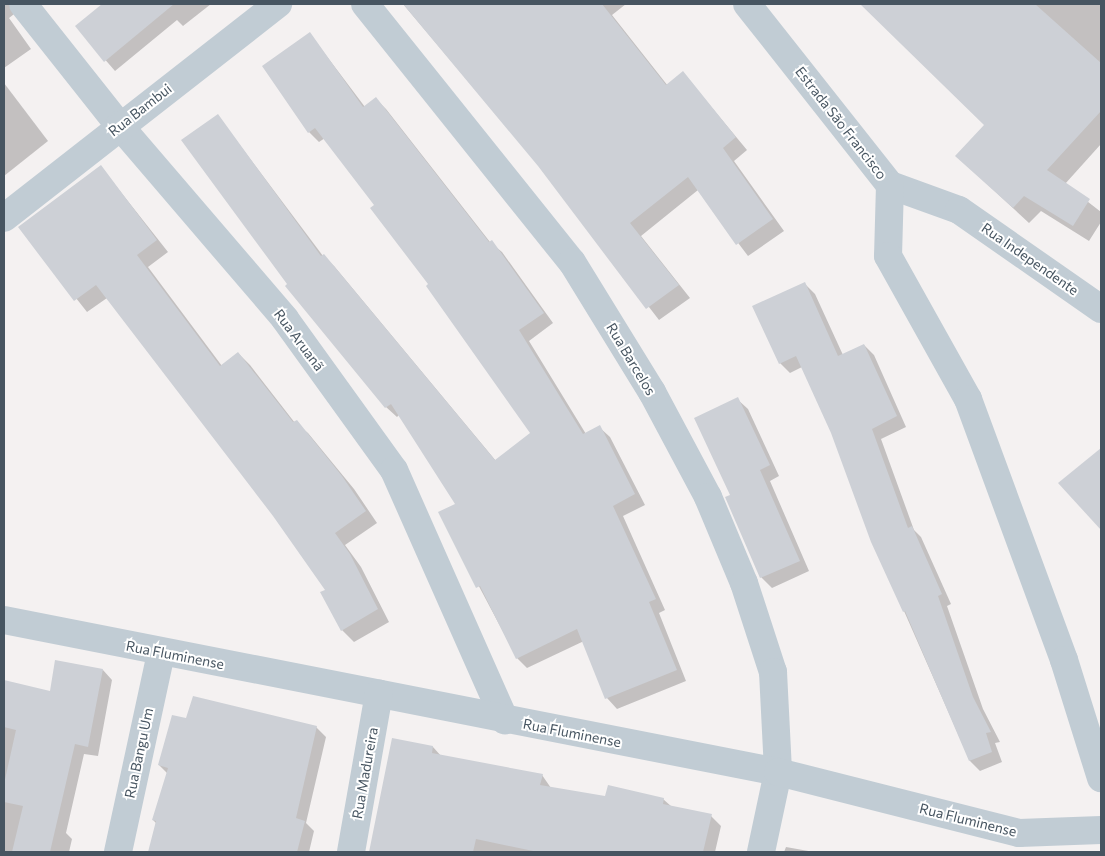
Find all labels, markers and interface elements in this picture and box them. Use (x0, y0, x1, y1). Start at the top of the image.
street label: Estrada São Francisco (792, 63, 890, 183)
street label: Rua Bambui (105, 80, 175, 140)
street label: Rua Independente (978, 219, 1082, 299)
street label: Rua Aruanã (270, 306, 328, 374)
street label: Rua Barcelos (603, 320, 659, 398)
street label: Rua Fluminense (125, 637, 225, 673)
street label: Rua Bangu Um (121, 706, 157, 800)
street label: Rua Fluminense (522, 715, 622, 751)
street label: Rua Madureira (349, 726, 381, 820)
street label: Rua Fluminense (918, 800, 1018, 840)

